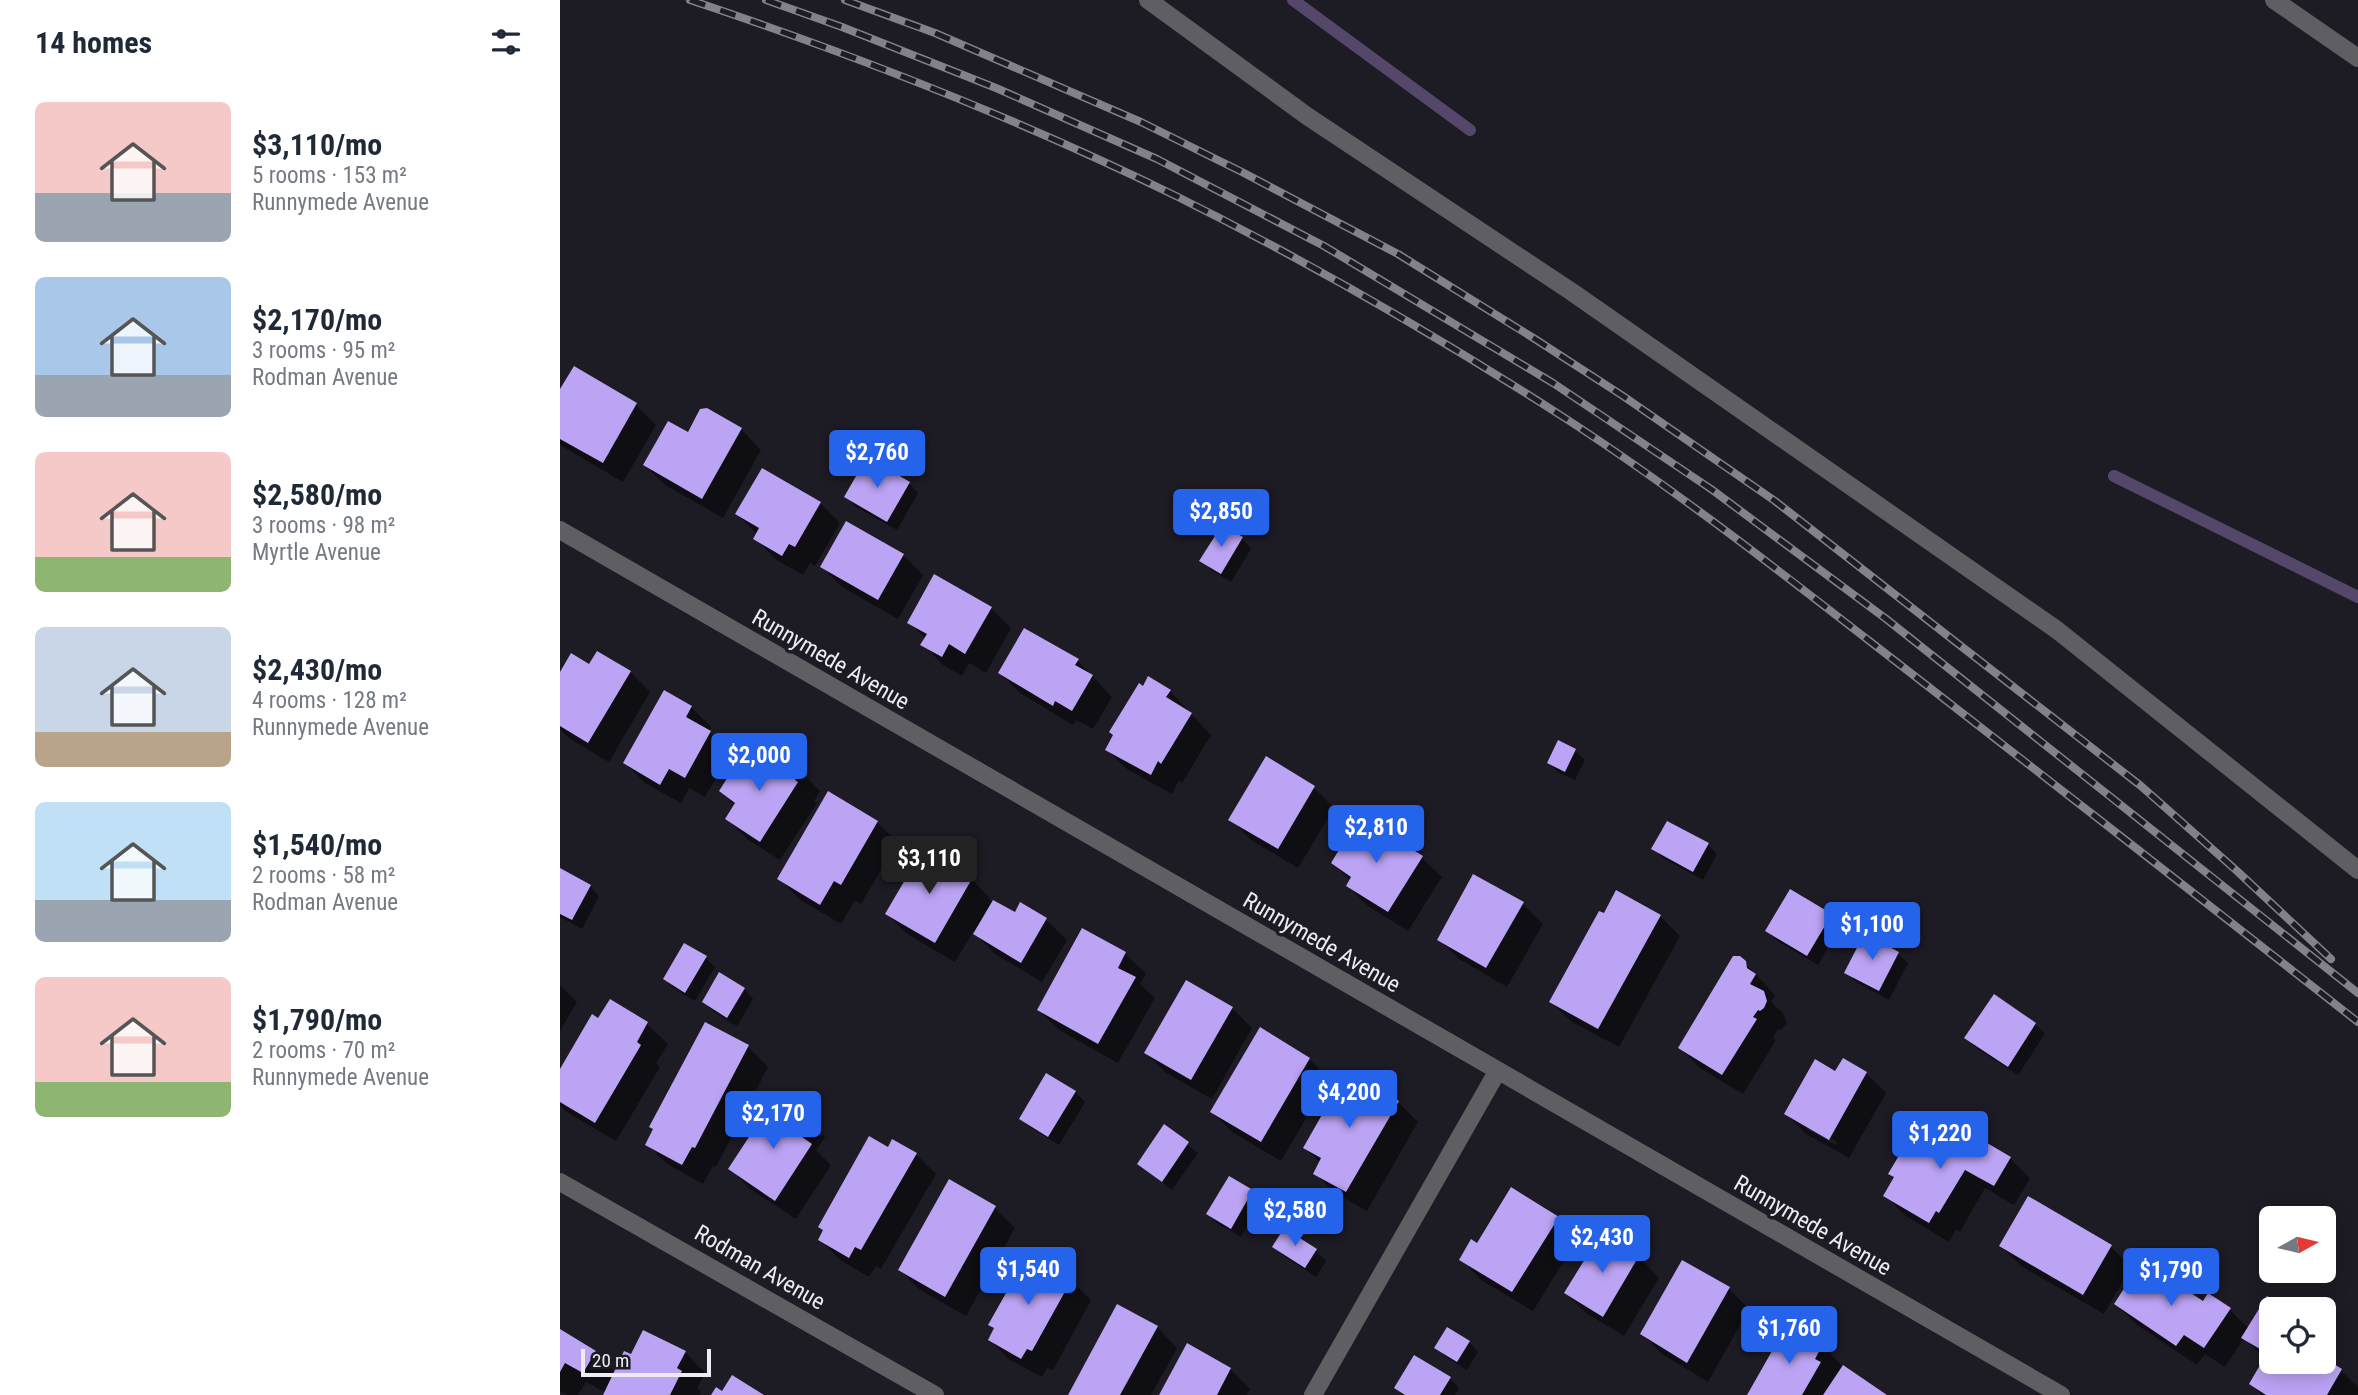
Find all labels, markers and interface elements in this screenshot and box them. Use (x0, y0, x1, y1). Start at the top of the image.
icon: filters (487, 23, 525, 61)
text: 14 homes (35, 25, 152, 60)
text: $3,110/mo (252, 127, 382, 162)
icon: home (91, 130, 175, 214)
text: 5 rooms · 153 m² (252, 162, 407, 189)
text: Runnymede Avenue (252, 189, 429, 216)
text: $2,170/mo (252, 302, 382, 337)
icon: home (91, 305, 175, 389)
text: 3 rooms · 95 m² (252, 337, 395, 364)
text: Rodman Avenue (252, 364, 398, 391)
pin: $2,760 (820, 430, 934, 490)
text: $2,760 (845, 439, 909, 466)
text: $2,580/mo (252, 477, 382, 512)
icon: home (91, 480, 175, 564)
pin: $2,850 (1164, 490, 1278, 549)
text: $2,850 (1189, 498, 1253, 525)
text: 3 rooms · 98 m² (252, 512, 395, 539)
text: Myrtle Avenue (252, 539, 381, 566)
street label: Runnymede Avenue (747, 603, 914, 715)
text: $2,430/mo (252, 652, 382, 687)
icon: home (91, 655, 175, 739)
text: 4 rooms · 128 m² (252, 687, 407, 714)
text: Runnymede Avenue (252, 714, 429, 741)
pin: $2,000 (702, 734, 816, 793)
text: $2,000 (727, 742, 791, 769)
pin: $2,810 (1319, 806, 1433, 865)
text: $2,810 (1344, 814, 1408, 841)
text: $1,540/mo (252, 827, 382, 862)
icon: home (91, 830, 175, 914)
pin: $3,110 (872, 836, 986, 896)
text: $3,110 (897, 845, 961, 872)
text: 2 rooms · 58 m² (252, 862, 395, 889)
street label: Runnymede Avenue (1238, 886, 1405, 998)
text: Rodman Avenue (252, 889, 398, 916)
pin: $1,100 (1815, 902, 1929, 962)
text: $1,100 (1840, 911, 1904, 938)
text: $1,790/mo (252, 1002, 382, 1037)
icon: home (91, 1005, 175, 1089)
text: 2 rooms · 70 m² (252, 1037, 395, 1064)
text: Runnymede Avenue (252, 1064, 429, 1091)
pin: $4,200 (1292, 1070, 1406, 1130)
text: $4,200 (1317, 1079, 1381, 1106)
pin: $2,170 (716, 1092, 830, 1151)
text: $2,170 (741, 1100, 805, 1127)
pin: $1,220 (1883, 1112, 1997, 1171)
text: $1,220 (1908, 1120, 1972, 1147)
street label: Runnymede Avenue (1729, 1169, 1896, 1281)
pin: $2,580 (1238, 1188, 1352, 1248)
text: $2,580 (1263, 1197, 1327, 1224)
north arrow (2259, 1206, 2336, 1283)
map controls (2259, 1206, 2336, 1374)
pin: $2,430 (1545, 1216, 1659, 1275)
street label: Rodman Avenue (690, 1219, 830, 1316)
text: $2,430 (1570, 1224, 1634, 1251)
pin: $1,540 (971, 1248, 1085, 1307)
pin: $1,790 (2114, 1248, 2228, 1308)
text: $1,540 (996, 1256, 1060, 1283)
text: $1,790 (2139, 1257, 2203, 1284)
button: locate (2259, 1297, 2336, 1374)
pin: $1,760 (1732, 1306, 1846, 1366)
text: $1,760 (1757, 1315, 1821, 1342)
scale bar (581, 1346, 710, 1378)
text: 20 m (592, 1349, 629, 1372)

